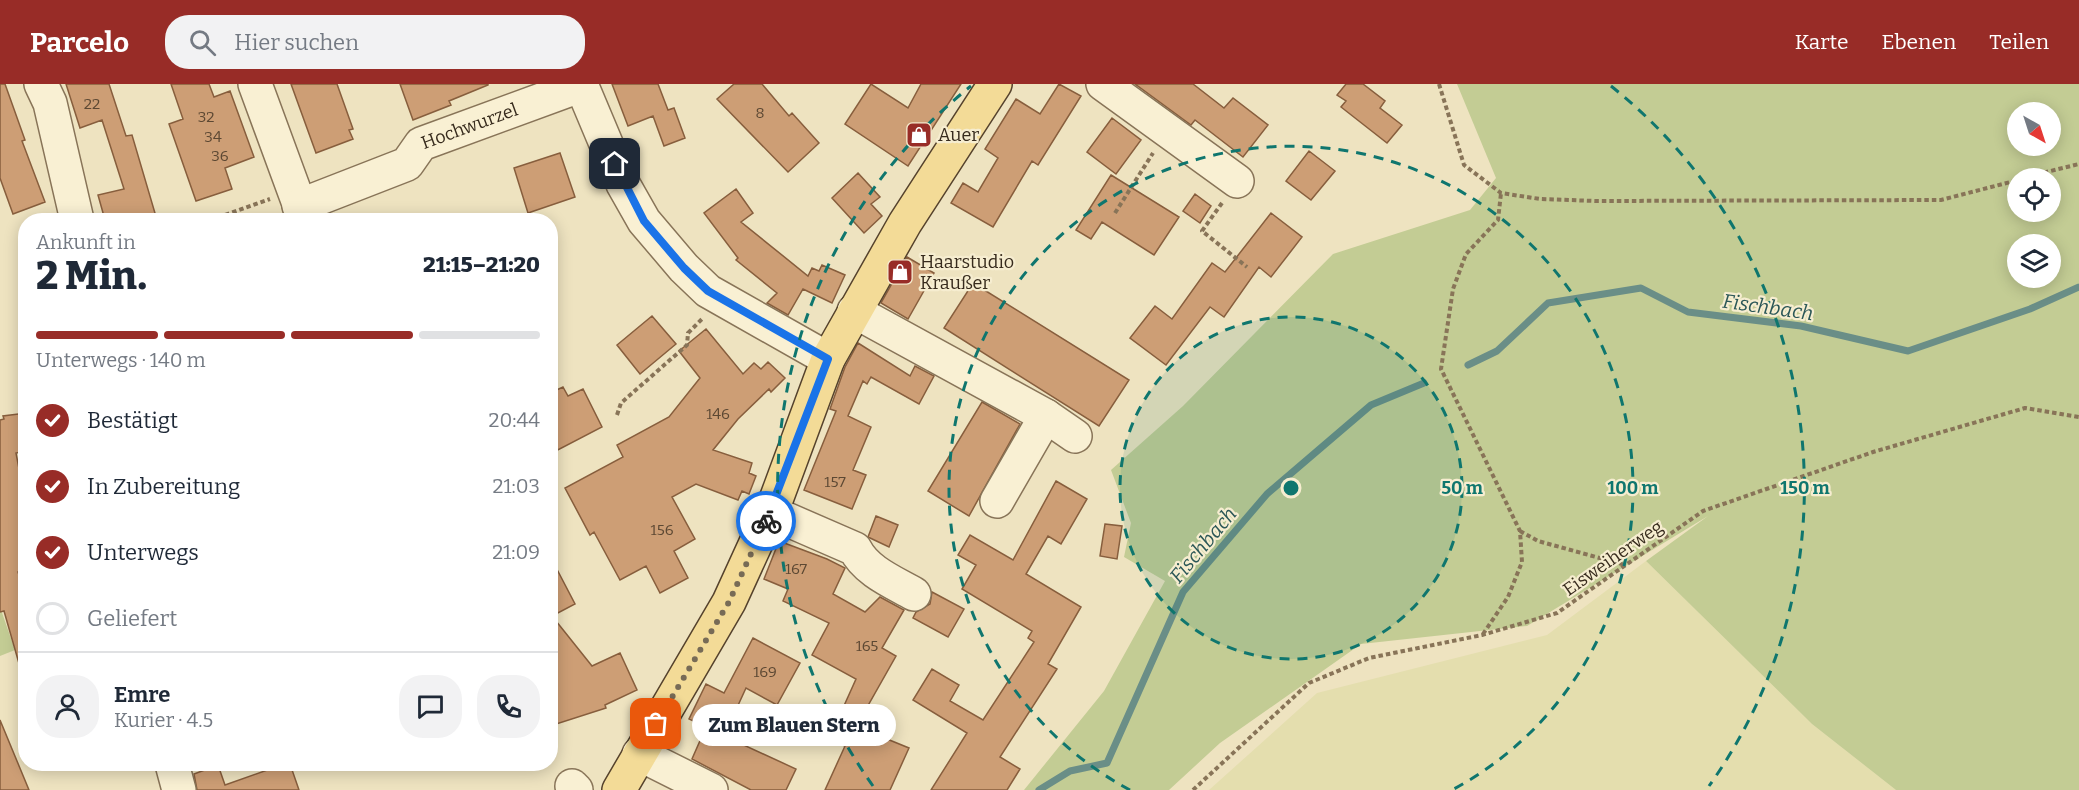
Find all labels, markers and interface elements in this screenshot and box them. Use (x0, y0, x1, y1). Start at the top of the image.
search box (165, 15, 585, 69)
text: Parcelo (30, 26, 129, 59)
icon: search (186, 26, 219, 59)
text: Hier suchen (234, 29, 359, 56)
text: Karte (1795, 29, 1848, 55)
text: Ebenen (1881, 29, 1956, 55)
text: Teilen (1989, 29, 2049, 55)
house number: 22 (84, 95, 100, 113)
street label: Hochwurzel (418, 98, 521, 154)
north arrow (2007, 102, 2061, 156)
map controls (2007, 102, 2061, 288)
house number: 8 (755, 104, 765, 122)
house number: 32 (198, 108, 214, 126)
shop icon: Auer (904, 120, 934, 150)
place label: Auer (938, 124, 979, 146)
house number: 34 (204, 128, 222, 146)
pin (589, 138, 640, 189)
house number: 36 (211, 147, 229, 165)
icon: home (598, 147, 631, 180)
button: locate (2007, 168, 2061, 222)
text: Ankunft in (36, 230, 136, 254)
button: layers (2007, 234, 2061, 288)
text: 21:15–21:20 (423, 251, 540, 278)
place label: Haarstudio Kraußer (920, 251, 1014, 294)
text: 2 Min. (36, 253, 147, 299)
shop icon: Haarstudio Kraußer (885, 257, 915, 287)
water label: Fischbach (1721, 289, 1815, 325)
text: Unterwegs · 140 m (36, 348, 206, 372)
icon: check (36, 404, 69, 437)
house number: 146 (706, 405, 730, 423)
text: Bestätigt (87, 407, 178, 434)
text: 20:44 (489, 408, 540, 432)
icon: check (36, 470, 69, 503)
text: In Zubereitung (87, 473, 240, 500)
house number: 157 (824, 473, 846, 491)
text: 21:03 (493, 474, 540, 498)
text: 50 m (1441, 477, 1483, 499)
text: 100 m (1607, 477, 1659, 499)
text: 150 m (1780, 477, 1830, 499)
centre of rings (1281, 478, 1301, 498)
courier (736, 491, 796, 551)
water label: Fischbach (1164, 502, 1242, 588)
icon: bike (750, 505, 783, 538)
street label: Eisweiherweg (1559, 515, 1667, 601)
house number: 156 (651, 521, 674, 539)
icon: check (36, 536, 69, 569)
text: Unterwegs (87, 539, 199, 566)
text: 21:09 (492, 540, 540, 564)
house number: 167 (785, 560, 808, 578)
text: Geliefert (87, 605, 177, 632)
house number: 165 (856, 637, 878, 655)
house number: 169 (753, 663, 777, 681)
button: person (36, 675, 99, 738)
button: chat (399, 675, 462, 738)
button: phone (477, 675, 540, 738)
text: Emre (114, 681, 170, 708)
pin (630, 698, 681, 749)
callout: Zum Blauen Stern (692, 703, 896, 745)
icon: bag (639, 707, 672, 740)
text: Kurier · 4.5 (114, 708, 213, 732)
text: Zum Blauen Stern (708, 713, 880, 737)

